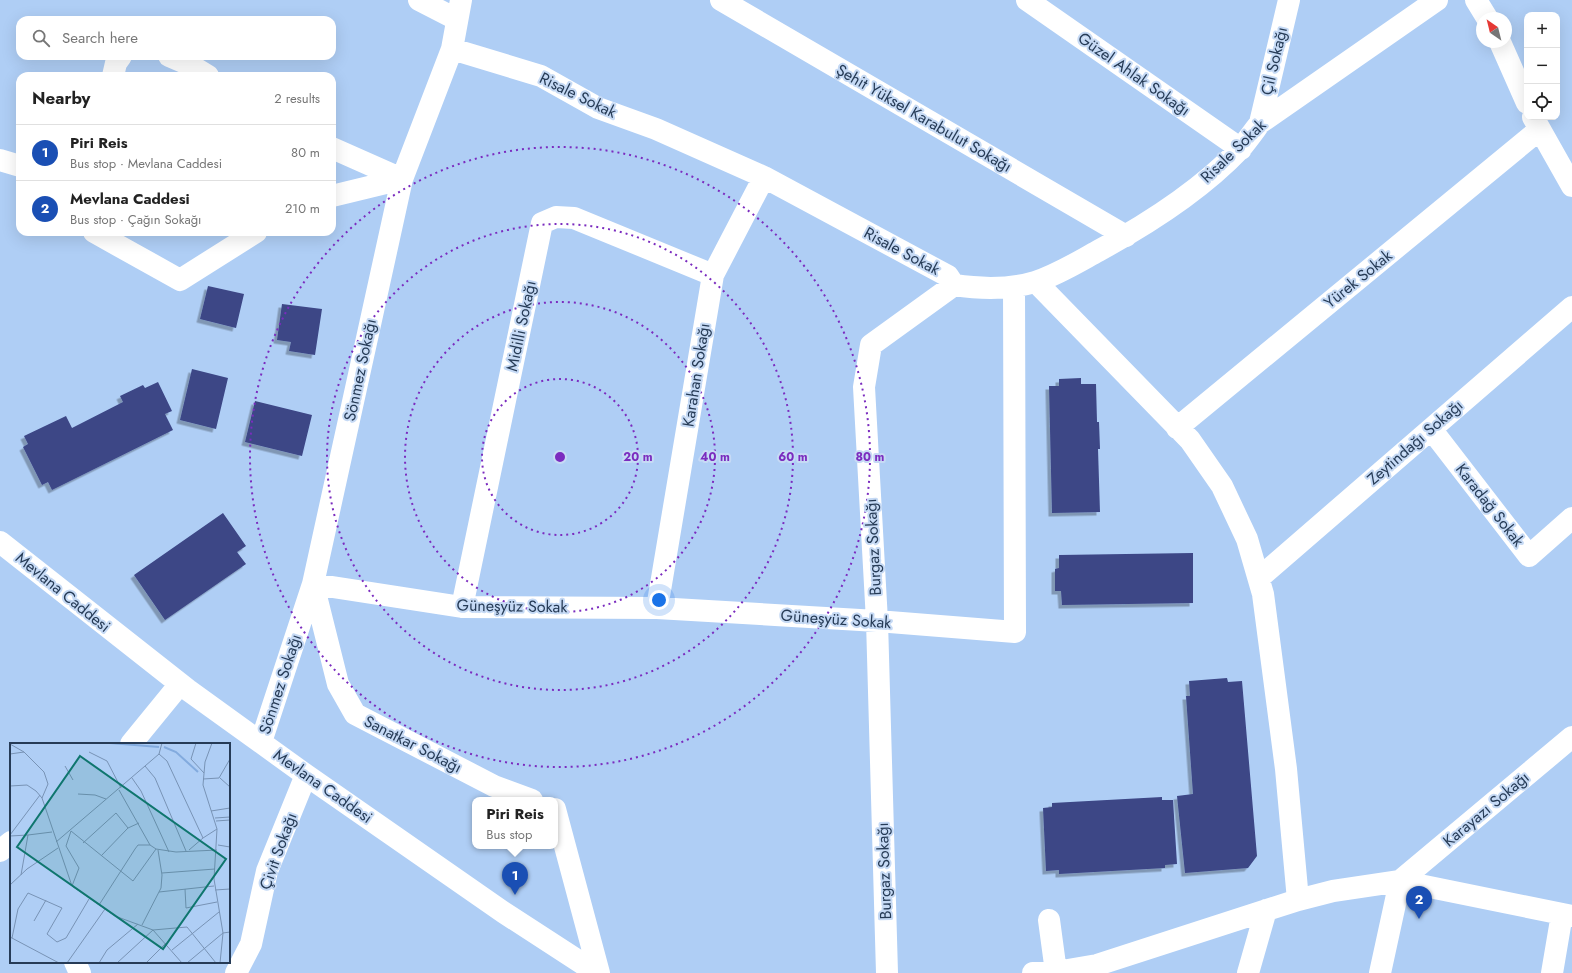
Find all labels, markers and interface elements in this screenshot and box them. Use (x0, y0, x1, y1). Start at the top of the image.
north arrow (1476, 12, 1512, 48)
map controls (1524, 12, 1560, 120)
button: + (1524, 12, 1560, 48)
search box (16, 16, 336, 60)
street label: Çil Sokağı (1255, 25, 1293, 97)
icon: search (30, 27, 52, 49)
text: Search here (62, 27, 138, 49)
street label: Güzel Ahlak Sokağı (1073, 27, 1195, 121)
button: − (1524, 48, 1560, 84)
street label: Şehit Yüksel Karabulut Sokağı (832, 58, 1016, 178)
street label: Risale Sokak (536, 66, 621, 124)
button: locate (1524, 84, 1560, 120)
text: Nearby (32, 86, 90, 110)
text: 2 results (274, 89, 320, 108)
street label: Risale Sokak (1195, 113, 1272, 188)
text: Piri Reis (70, 132, 128, 154)
text: 1 (42, 143, 48, 162)
text: 80 m (291, 143, 320, 162)
text: Bus stop · Mevlana Caddesi (70, 154, 222, 173)
text: Mevlana Caddesi (70, 188, 190, 210)
text: 2 (41, 199, 49, 218)
text: 210 m (285, 199, 320, 218)
text: Bus stop · Çağın Sokağı (70, 210, 201, 229)
street label: Risale Sokak (860, 221, 945, 281)
street label: Yürek Sokak (1319, 244, 1398, 314)
street label: Midilli Sokağı (500, 278, 542, 374)
street label: Sönmez Sokağı (338, 317, 382, 423)
street label: Karahan Sokağı (676, 321, 716, 429)
street label: Zeytindağı Sokağı (1362, 394, 1468, 490)
text: 20 m (623, 448, 653, 466)
text: 40 m (700, 448, 730, 466)
text: 60 m (778, 448, 808, 466)
text: 80 m (856, 448, 885, 466)
centre of rings (553, 450, 567, 464)
street label: Karadağ Sokak (1450, 459, 1530, 552)
street label: Burgaz Sokağı (859, 498, 887, 596)
street label: Mevlana Caddesi (11, 547, 115, 637)
your location (649, 590, 669, 610)
street label: Güneşyüz Sokak (456, 594, 569, 618)
street label: Güneşyüz Sokak (780, 604, 893, 634)
street label: Sönmez Sokağı (253, 631, 307, 737)
street label: Sanatkar Sokağı (360, 709, 466, 779)
inset map (10, 743, 230, 963)
street label: Mevlana Caddesi (269, 743, 377, 829)
street label: Karayazı Sokağı (1438, 766, 1534, 852)
popup (472, 797, 558, 849)
text: Piri Reis (486, 803, 544, 825)
street label: Çivit Sokağı (253, 809, 303, 893)
street label: Burgaz Sokağı (871, 822, 897, 920)
text: Bus stop (486, 825, 532, 844)
pin: 1 (502, 862, 528, 895)
pin: 2 (1406, 886, 1432, 919)

